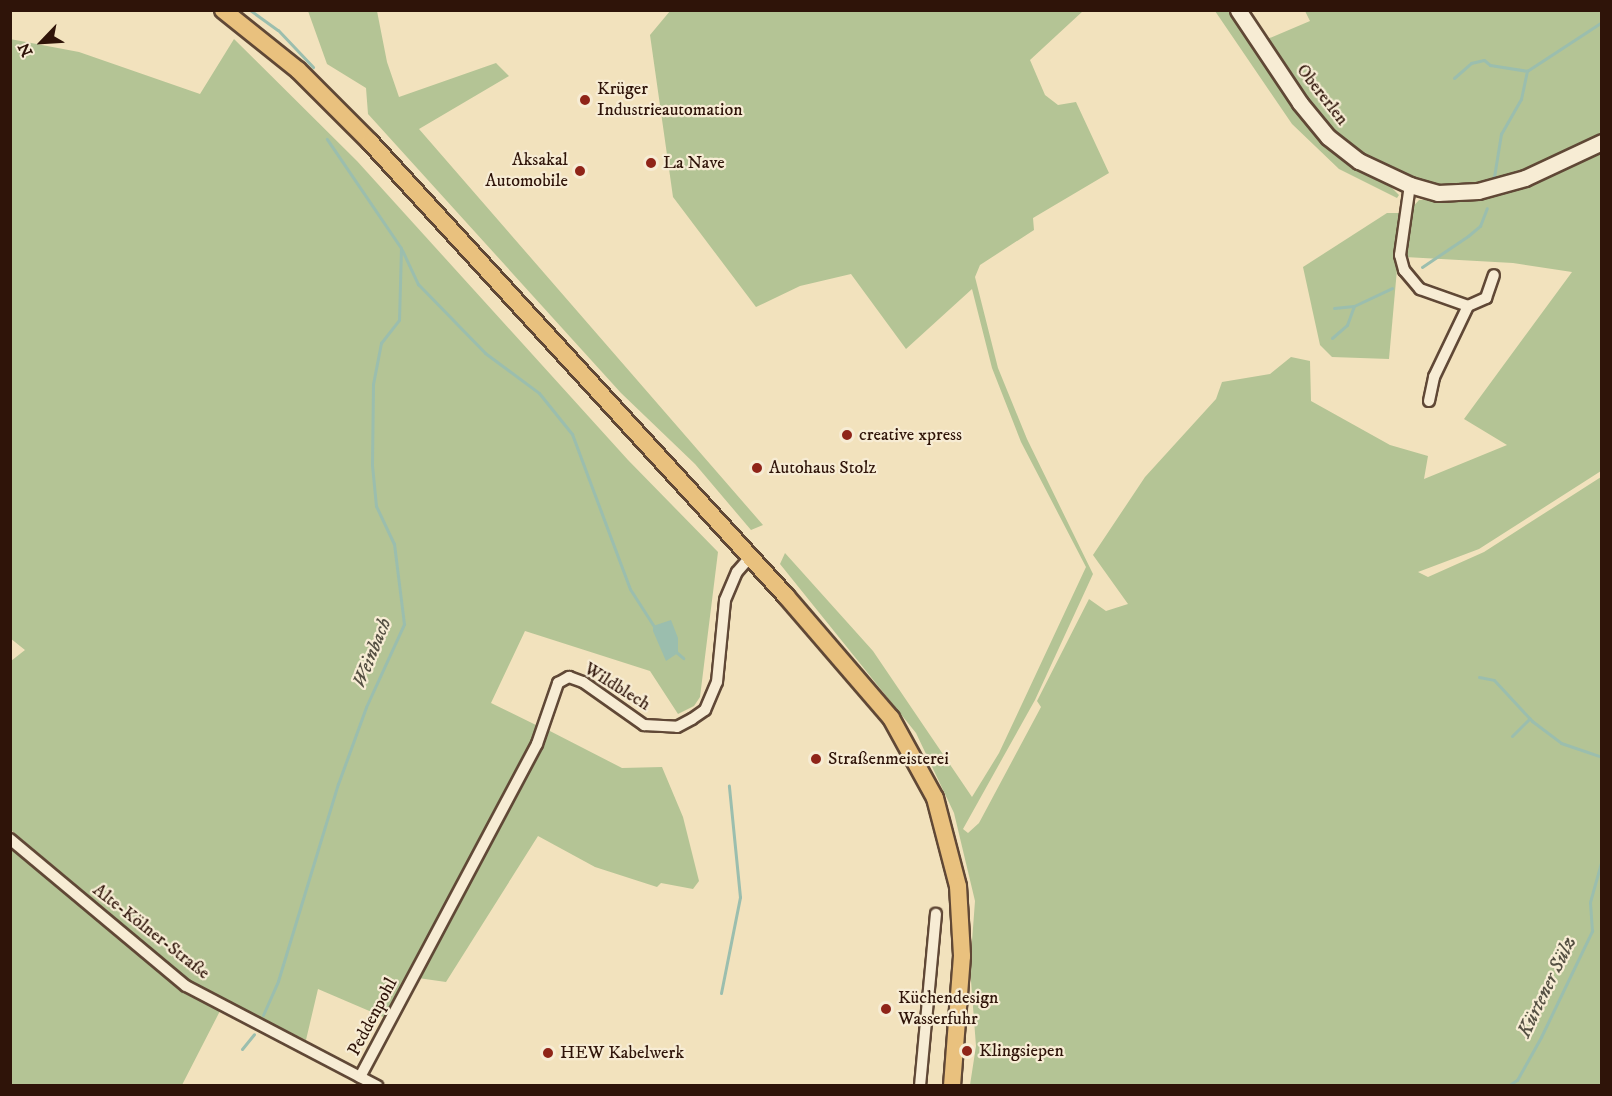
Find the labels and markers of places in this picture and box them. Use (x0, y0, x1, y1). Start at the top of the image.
place label: Krüger Industrieautomation (597, 79, 743, 122)
marker: Krüger Industrieautomation (578, 93, 592, 107)
place label: Aksakal Automobile (485, 150, 568, 192)
place label: La Nave (663, 152, 725, 174)
marker: La Nave (644, 156, 658, 170)
marker: Aksakal Automobile (573, 164, 587, 178)
place label: creative xpress (859, 424, 962, 446)
marker: creative xpress (840, 428, 854, 442)
place label: Autohaus Stolz (769, 457, 876, 479)
marker: Autohaus Stolz (750, 461, 764, 475)
place label: Straßenmeisterei (828, 748, 949, 770)
marker: Straßenmeisterei (809, 752, 823, 766)
place label: Küchendesign Wasserfuhr (898, 988, 998, 1030)
marker: Küchendesign Wasserfuhr (879, 1002, 893, 1016)
place label: Klingsiepen (979, 1040, 1064, 1062)
place label: HEW Kabelwerk (560, 1042, 684, 1064)
marker: Klingsiepen (960, 1044, 974, 1058)
marker: HEW Kabelwerk (541, 1046, 555, 1060)

